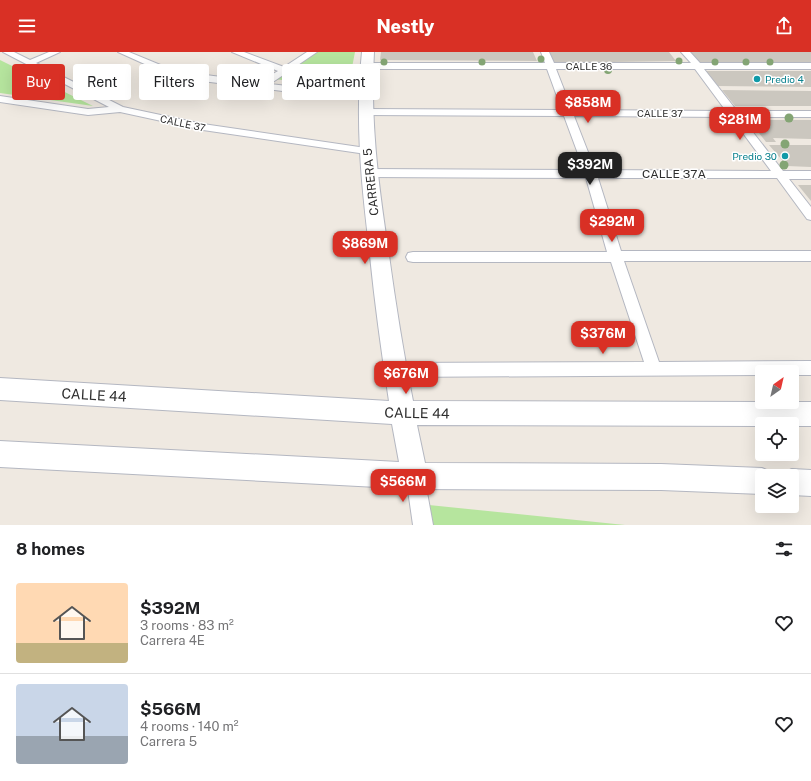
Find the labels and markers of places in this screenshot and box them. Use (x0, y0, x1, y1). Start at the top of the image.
place label: Predio 4 (765, 73, 804, 85)
marker: Predio 4 (752, 74, 762, 84)
pin: $858M (560, 90, 616, 124)
pin: $281M (712, 107, 768, 141)
place label: Predio 30 (732, 150, 777, 162)
marker: Predio 30 (780, 151, 790, 161)
pin: $392M (562, 152, 618, 186)
pin: $292M (584, 209, 640, 243)
pin: $869M (337, 231, 393, 265)
pin: $376M (575, 321, 631, 355)
pin: $676M (378, 361, 434, 395)
pin: $566M (375, 469, 431, 503)

